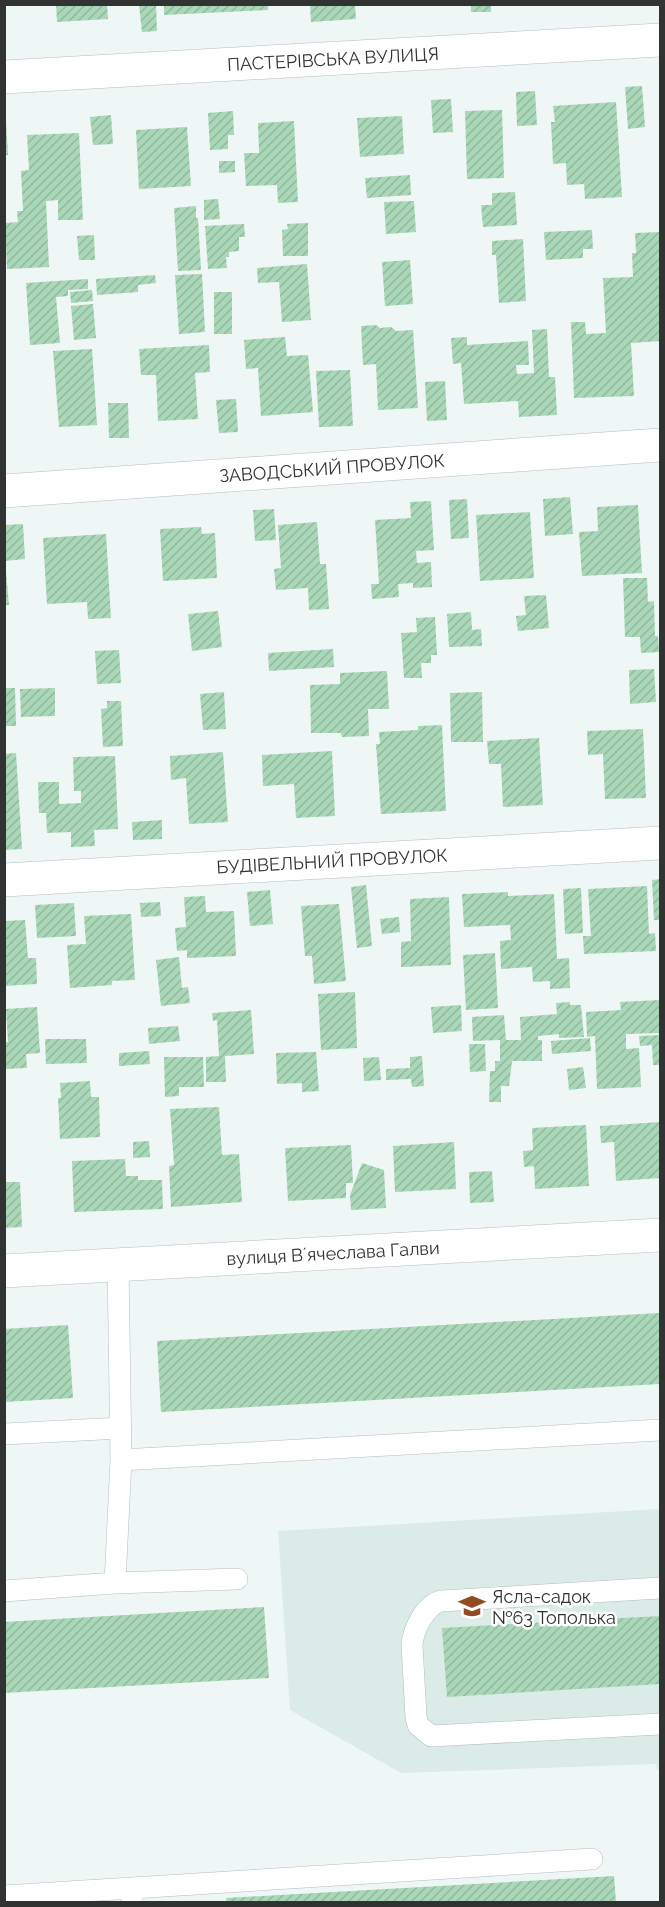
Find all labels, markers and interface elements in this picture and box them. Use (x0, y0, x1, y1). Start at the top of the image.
street label: ПАСТЕРІВСЬКА ВУЛИЦЯ (227, 43, 439, 75)
street label: ЗАВОДСЬКИЙ ПРОВУЛОК (219, 450, 445, 486)
street label: БУДІВЕЛЬНИЙ ПРОВУЛОК (216, 844, 448, 878)
street label: вулиця Вʼячеслава Галви (226, 1237, 440, 1269)
place label: Ясла-садок №63 Тополька (492, 1586, 616, 1628)
school or university icon: Ясла-садок №63 Тополька (457, 1591, 487, 1621)

